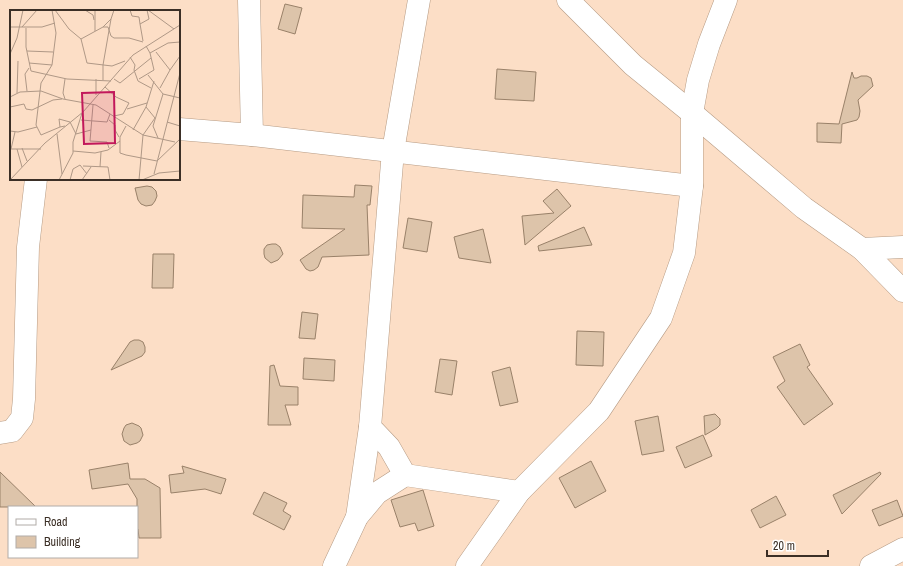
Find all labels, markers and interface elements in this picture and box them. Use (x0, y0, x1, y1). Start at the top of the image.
inset map (10, 10, 180, 180)
legend (8, 506, 138, 558)
text: Road (44, 514, 68, 530)
scale bar (767, 532, 828, 558)
text: Building (44, 534, 81, 550)
text: 20 m (773, 538, 795, 554)

